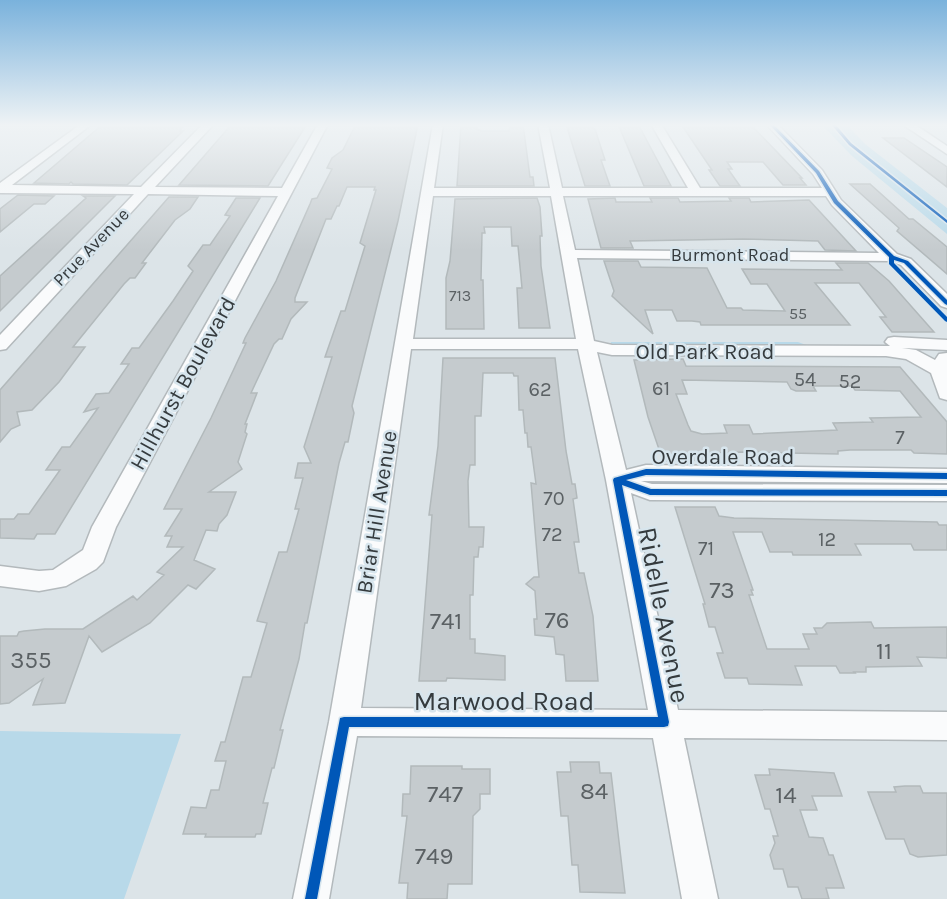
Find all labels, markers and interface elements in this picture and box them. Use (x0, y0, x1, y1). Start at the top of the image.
street label: Prue Avenue (48, 203, 134, 291)
street label: Burmont Road (671, 244, 789, 266)
house number: 713 (449, 286, 471, 305)
street label: Hillhurst Boulevard (125, 292, 241, 475)
house number: 55 (789, 304, 807, 323)
street label: Old Park Road (635, 339, 775, 365)
house number: 54 (794, 368, 816, 391)
house number: 52 (839, 370, 861, 393)
house number: 61 (652, 377, 670, 400)
house number: 62 (528, 378, 552, 401)
house number: 7 (895, 426, 905, 449)
street label: Briar Hill Avenue (351, 429, 403, 596)
street label: Overdale Road (652, 444, 794, 470)
house number: 70 (543, 487, 565, 510)
house number: 72 (542, 523, 562, 546)
street label: Ridelle Avenue (631, 524, 697, 706)
house number: 12 (818, 528, 836, 551)
house number: 71 (698, 537, 714, 560)
house number: 73 (709, 576, 735, 604)
house number: 76 (544, 606, 570, 634)
house number: 741 (430, 607, 462, 635)
house number: 11 (876, 637, 892, 665)
house number: 355 (10, 646, 52, 674)
street label: Marwood Road (413, 685, 595, 717)
house number: 84 (580, 777, 608, 805)
house number: 747 (427, 780, 463, 808)
house number: 14 (775, 781, 797, 809)
house number: 749 (415, 842, 453, 870)

